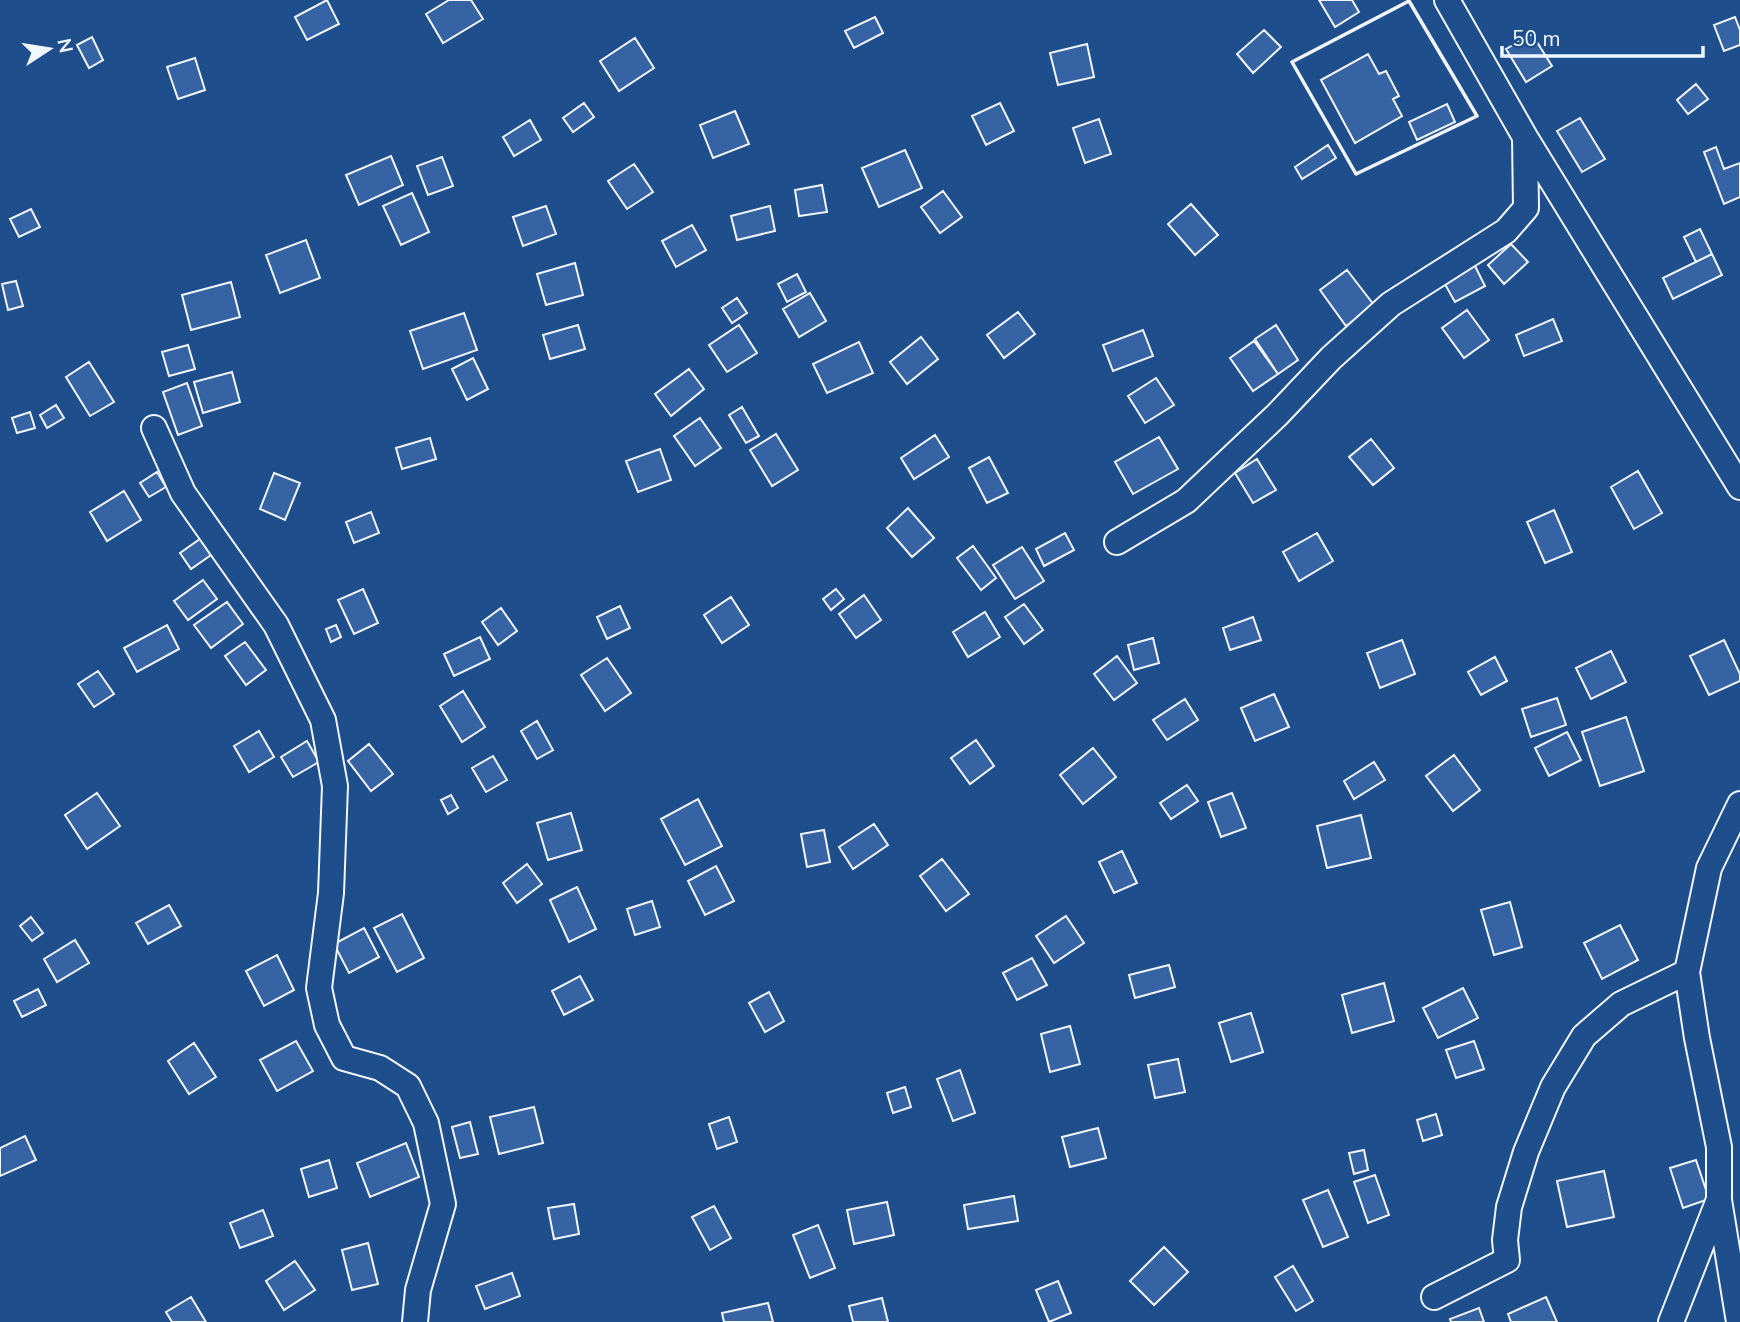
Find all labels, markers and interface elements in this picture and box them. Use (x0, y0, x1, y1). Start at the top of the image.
north arrow (14, 14, 84, 84)
scale bar (1502, 14, 1703, 58)
text: 50 m (1512, 25, 1561, 53)
text: N (50, 36, 79, 55)

